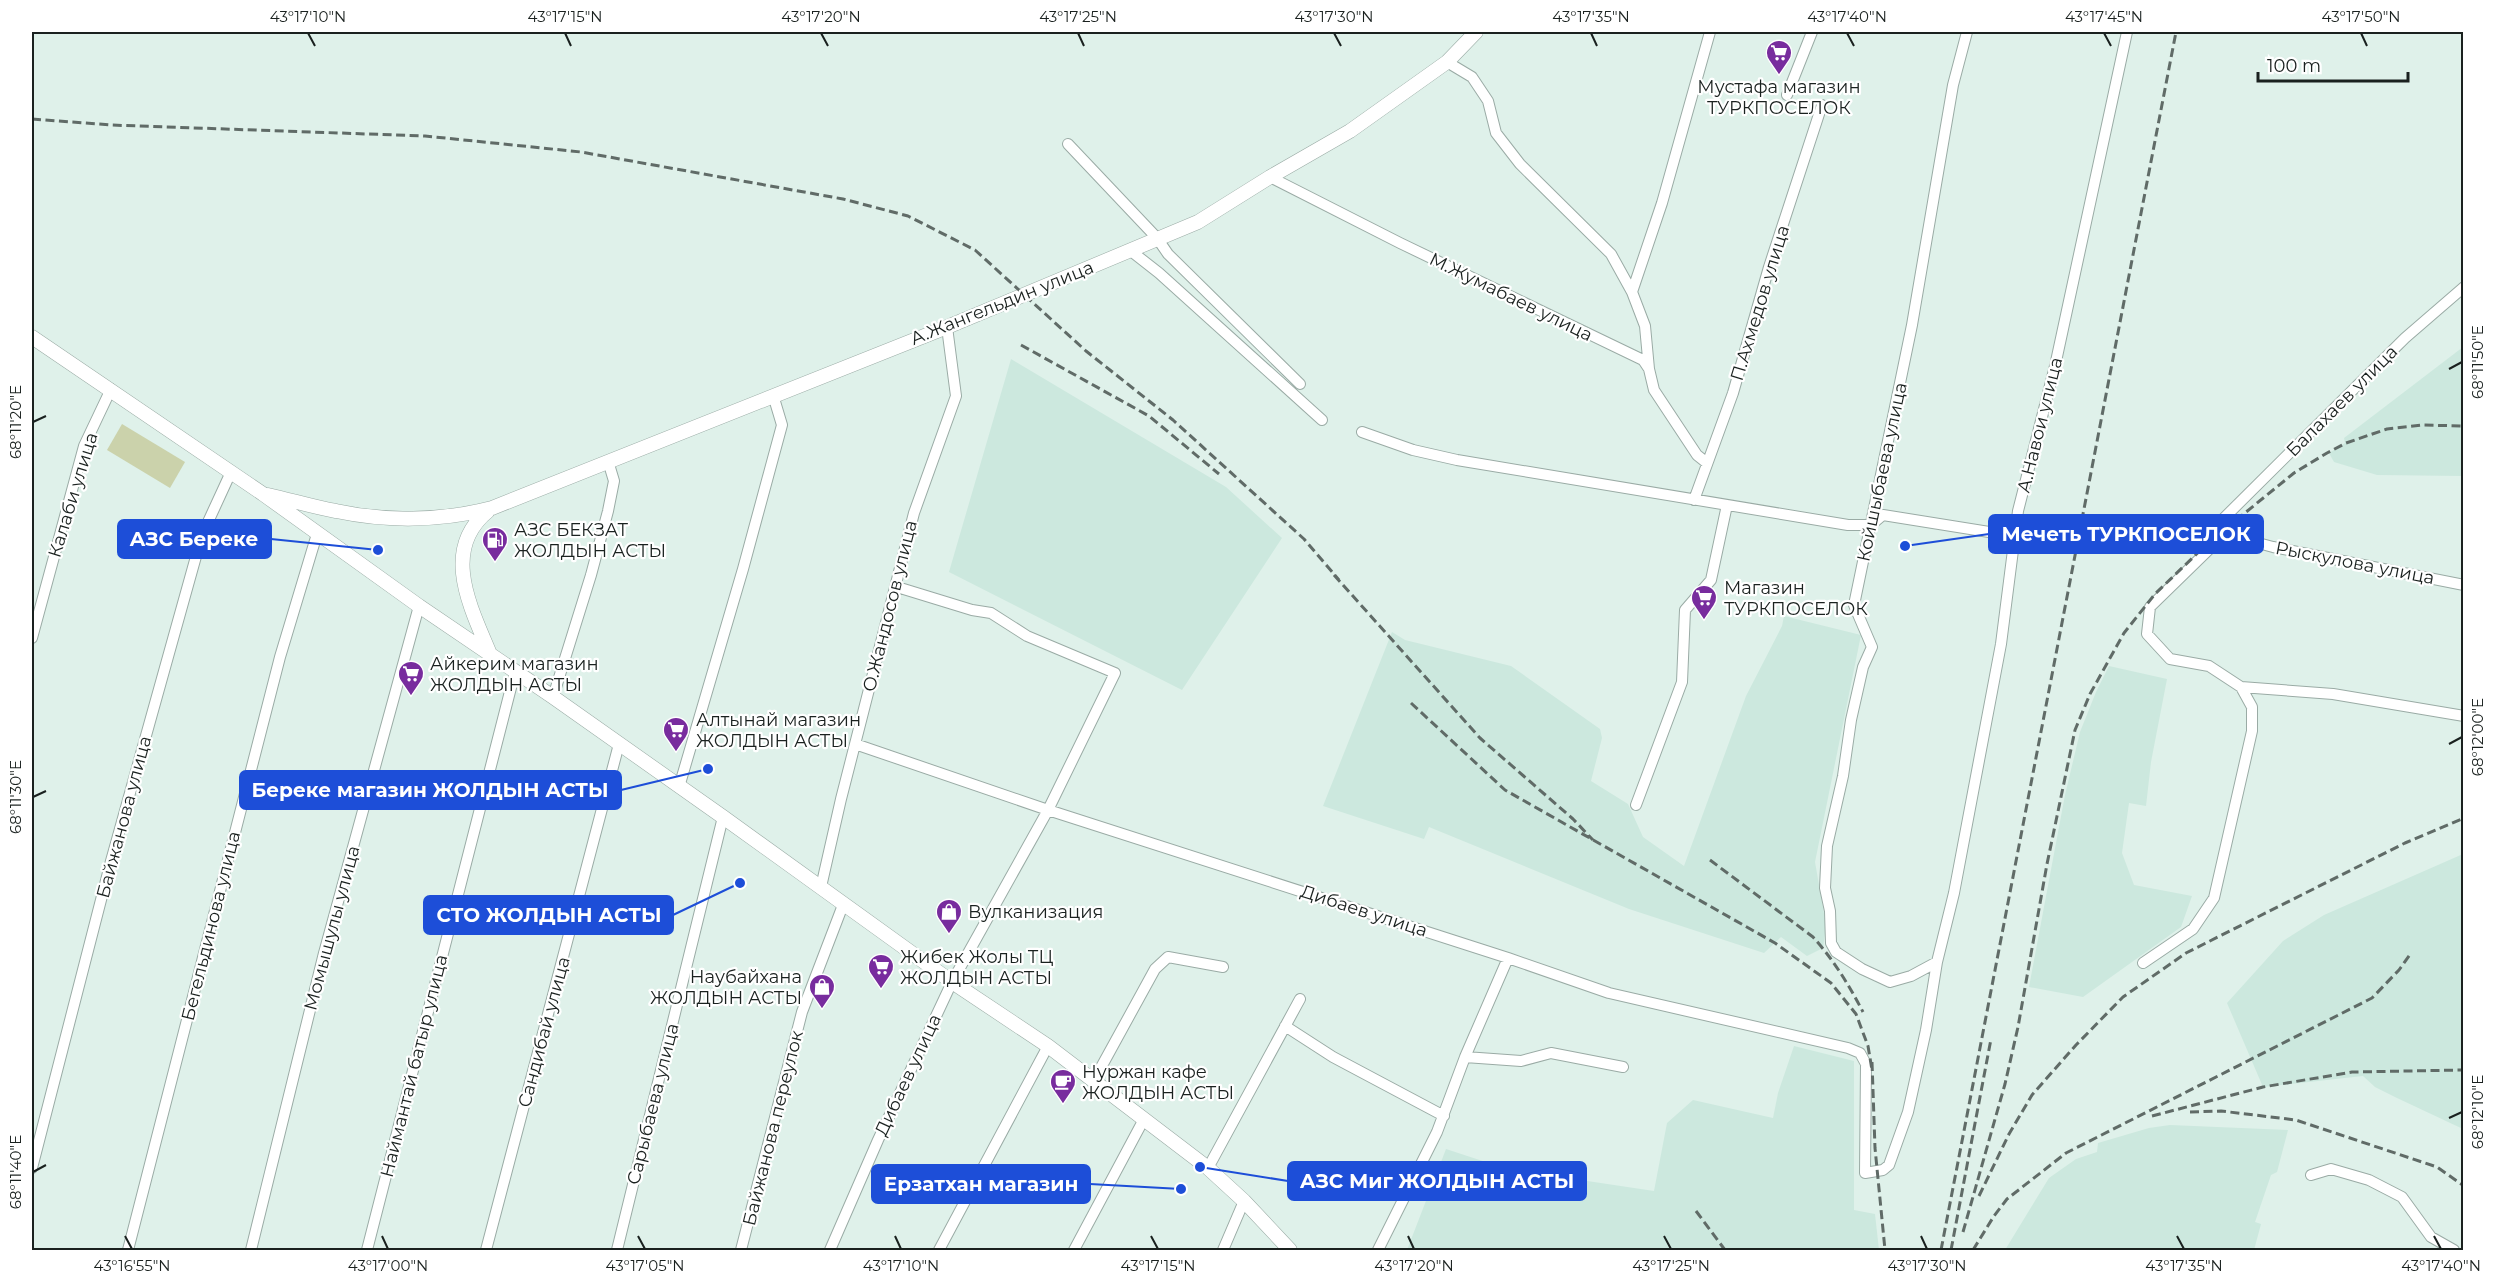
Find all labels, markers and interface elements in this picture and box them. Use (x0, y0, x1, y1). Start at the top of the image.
text: 43°17'10"N (270, 7, 346, 26)
text: 43°17'15"N (528, 7, 603, 26)
text: 43°17'20"N (781, 7, 861, 26)
text: 43°17'25"N (1039, 7, 1117, 26)
text: 43°17'30"N (1294, 7, 1374, 26)
text: 43°17'35"N (1552, 7, 1630, 26)
text: 43°17'40"N (1807, 7, 1887, 26)
text: 43°17'45"N (2065, 7, 2143, 26)
text: 43°17'50"N (2321, 7, 2401, 26)
supermarket icon: Мустафа магазин ТУРКПОСЕЛОК (1764, 38, 1794, 76)
scale bar (2258, 45, 2408, 83)
text: 100 m (2267, 55, 2321, 77)
place label: Мустафа магазин ТУРКПОСЕЛОК (1697, 76, 1861, 119)
street label: П.Ахмедов улица (1726, 222, 1794, 384)
street label: М.Жумабаев улица (1426, 248, 1596, 346)
street label: А.Жангельдин улица (907, 256, 1097, 350)
text: 68°11'50"E (2468, 325, 2487, 399)
street label: Балахаев улица (2282, 341, 2402, 461)
street label: А.Навои улица (2013, 355, 2067, 495)
street label: Койшыбаева улица (1852, 380, 1912, 564)
text: 68°11'20"E (6, 385, 25, 459)
street label: Калаби улица (43, 430, 103, 560)
callout: Мечеть ТУРКПОСЕЛОК (1989, 515, 2263, 553)
street label: О.Жандосов улица (858, 518, 922, 694)
place label: АЗС БЕКЗАТ ЖОЛДЫН АСТЫ (514, 519, 666, 562)
callout: АЗС Береке (118, 520, 271, 558)
text: Мечеть ТУРКПОСЕЛОК (2001, 522, 2251, 546)
fuel station icon: АЗС БЕКЗАТ ЖОЛДЫН АСТЫ (480, 525, 510, 563)
text: АЗС Береке (130, 527, 258, 551)
street label: Рыскулова улица (2274, 537, 2436, 589)
place label: Магазин ТУРКПОСЕЛОК (1724, 577, 1868, 620)
supermarket icon: Магазин ТУРКПОСЕЛОК (1689, 583, 1719, 621)
place label: Айкерим магазин ЖОЛДЫН АСТЫ (430, 653, 599, 696)
supermarket icon: Айкерим магазин ЖОЛДЫН АСТЫ (396, 659, 426, 697)
text: 68°12'00"E (2468, 698, 2487, 776)
place label: Алтынай магазин ЖОЛДЫН АСТЫ (696, 709, 861, 752)
supermarket icon: Алтынай магазин ЖОЛДЫН АСТЫ (661, 715, 691, 753)
street label: Байжанова улица (92, 733, 156, 901)
text: 68°11'30"E (6, 760, 25, 834)
callout: Береке магазин ЖОЛДЫН АСТЫ (240, 771, 621, 809)
text: Береке магазин ЖОЛДЫН АСТЫ (251, 778, 609, 802)
street label: Бегельдинова улица (177, 829, 245, 1023)
street label: Момышулы улица (299, 843, 365, 1013)
street label: Дибаев улица (1298, 880, 1430, 942)
callout: СТО ЖОЛДЫН АСТЫ (424, 896, 673, 934)
shop icon: Вулканизация (934, 897, 964, 935)
place label: Вулканизация (968, 901, 1104, 923)
text: СТО ЖОЛДЫН АСТЫ (436, 903, 662, 927)
place label: Жибек Жолы ТЦ ЖОЛДЫН АСТЫ (900, 946, 1053, 989)
street label: Наймантай батыр улица (376, 952, 452, 1180)
supermarket icon: Жибек Жолы ТЦ ЖОЛДЫН АСТЫ (866, 952, 896, 990)
street label: Сандибай улица (513, 954, 575, 1110)
place label: Наубайхана ЖОЛДЫН АСТЫ (650, 966, 802, 1009)
shop icon: Наубайхана ЖОЛДЫН АСТЫ (807, 972, 837, 1010)
street label: Дибаев улица (870, 1011, 946, 1139)
street label: Сарыбаева улица (622, 1021, 684, 1187)
street label: Байжанова переулок (738, 1028, 808, 1228)
place label: Нуржан кафе ЖОЛДЫН АСТЫ (1082, 1061, 1234, 1104)
cafe icon: Нуржан кафе ЖОЛДЫН АСТЫ (1048, 1067, 1078, 1105)
text: 68°12'10"E (2468, 1075, 2487, 1149)
text: 68°11'40"E (6, 1135, 25, 1209)
callout: АЗС Миг ЖОЛДЫН АСТЫ (1288, 1162, 1586, 1200)
callout: Ерзатхан магазин (872, 1165, 1090, 1203)
text: АЗС Миг ЖОЛДЫН АСТЫ (1300, 1169, 1574, 1193)
text: Ерзатхан магазин (884, 1172, 1078, 1196)
text: 43°16'55"N (93, 1256, 171, 1275)
text: 43°17'00"N (348, 1256, 428, 1275)
text: 43°17'05"N (606, 1256, 684, 1275)
text: 43°17'10"N (863, 1256, 939, 1275)
text: 43°17'15"N (1121, 1256, 1196, 1275)
text: 43°17'20"N (1374, 1256, 1454, 1275)
text: 43°17'25"N (1632, 1256, 1710, 1275)
text: 43°17'30"N (1887, 1256, 1967, 1275)
text: 43°17'35"N (2145, 1256, 2223, 1275)
text: 43°17'40"N (2401, 1256, 2481, 1275)

